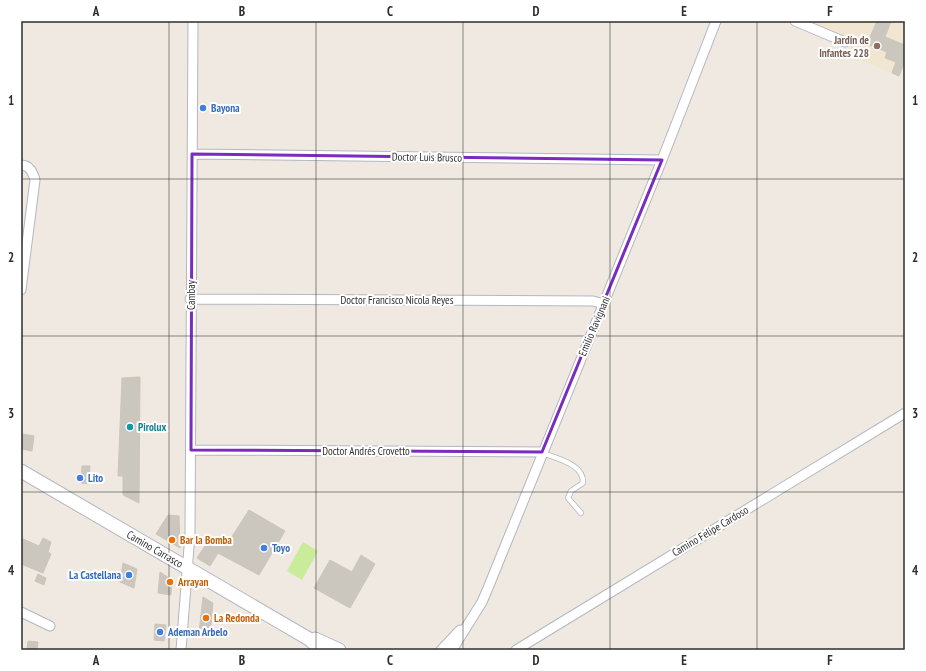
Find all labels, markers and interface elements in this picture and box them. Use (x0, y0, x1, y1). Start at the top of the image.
text: A (92, 3, 100, 20)
text: B (239, 3, 245, 20)
text: C (387, 3, 393, 20)
text: D (533, 3, 540, 20)
text: E (681, 3, 687, 20)
text: F (827, 3, 833, 20)
place label: Jardín de Infantes 228 (819, 33, 869, 60)
marker: Jardín de Infantes 228 (872, 41, 882, 51)
text: 1 (8, 92, 14, 109)
text: 1 (912, 92, 918, 109)
place label: Bayona (211, 101, 240, 115)
marker: Bayona (198, 103, 208, 113)
street label: Doctor Luis Brusco (392, 149, 462, 165)
text: 2 (8, 249, 14, 266)
text: 2 (912, 249, 918, 266)
street label: Cambay (184, 279, 198, 310)
street label: Doctor Francisco Nicola Reyes (341, 293, 454, 307)
street label: Emilio Ravignani (575, 294, 613, 358)
text: 3 (8, 405, 14, 422)
text: 3 (912, 405, 918, 422)
place label: Pirolux (138, 420, 166, 434)
marker: Pirolux (125, 422, 135, 432)
street label: Doctor Andrés Crovetto (322, 444, 410, 458)
place label: Lito (88, 471, 103, 485)
marker: Lito (75, 473, 85, 483)
street label: Camino Felipe Cardoso (669, 503, 751, 559)
street label: Camino Carrasco (124, 527, 186, 571)
place label: Bar la Bomba (180, 533, 232, 547)
marker: Bar la Bomba (167, 535, 177, 545)
place label: Toyo (272, 541, 290, 555)
marker: Toyo (259, 543, 269, 553)
text: 4 (8, 562, 15, 579)
text: 4 (912, 562, 919, 579)
place label: La Castellana (69, 568, 121, 582)
marker: La Castellana (124, 570, 134, 580)
place label: Arrayan (177, 575, 208, 589)
marker: Arrayan (165, 577, 175, 587)
place label: La Redonda (214, 611, 260, 625)
marker: La Redonda (201, 613, 211, 623)
place label: Ademan Arbelo (167, 625, 228, 639)
marker: Ademan Arbelo (155, 627, 165, 637)
text: A (92, 652, 100, 669)
text: B (239, 652, 245, 669)
text: C (387, 652, 393, 669)
text: D (533, 652, 540, 669)
text: E (681, 652, 687, 669)
text: F (827, 652, 833, 669)

